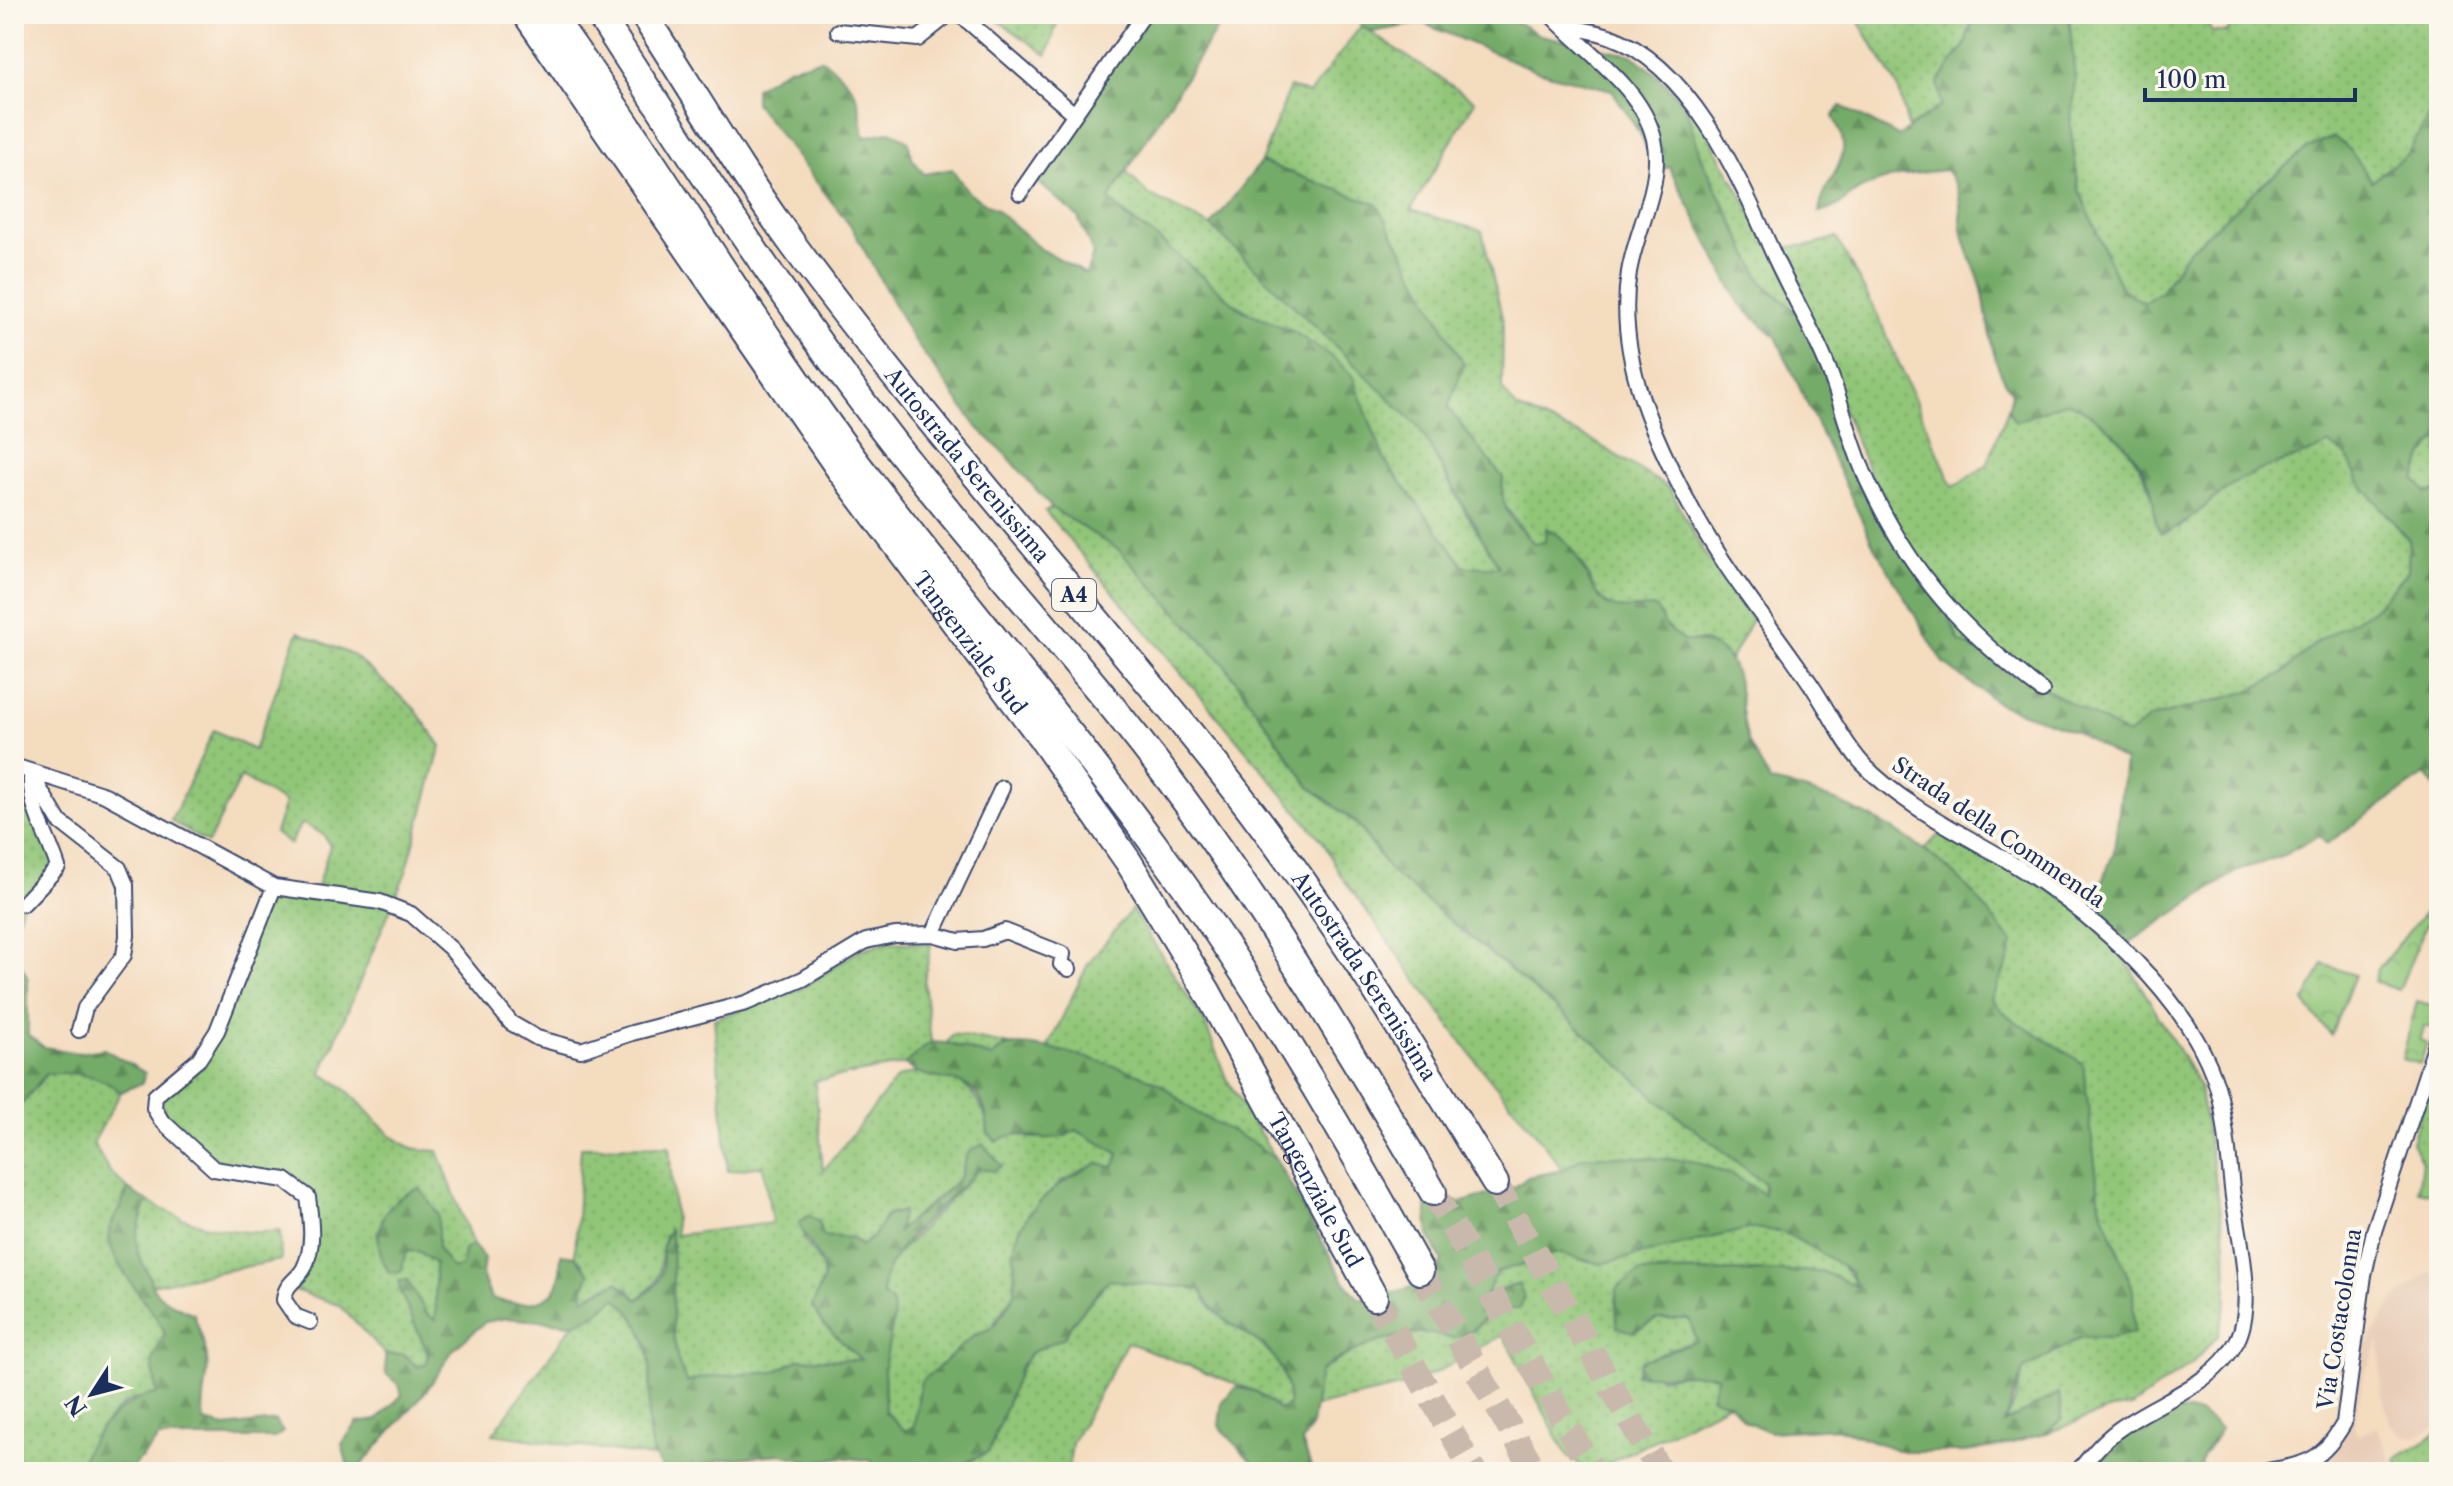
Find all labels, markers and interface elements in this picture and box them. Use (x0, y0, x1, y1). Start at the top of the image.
scale bar (2145, 52, 2355, 102)
text: 100 m (2157, 65, 2226, 94)
street label: Autostrada Serenissima (878, 361, 1056, 568)
street label: Tangenziale Sud (907, 566, 1032, 720)
road number: A4 (1052, 579, 1096, 611)
street label: Strada della Commenda (1887, 751, 2111, 914)
street label: Autostrada Serenissima (1285, 865, 1443, 1086)
street label: Tangenziale Sud (1262, 1108, 1368, 1272)
street label: Via Costacolonna (2312, 1226, 2367, 1413)
north arrow (52, 1354, 132, 1434)
text: N (60, 1390, 93, 1421)

